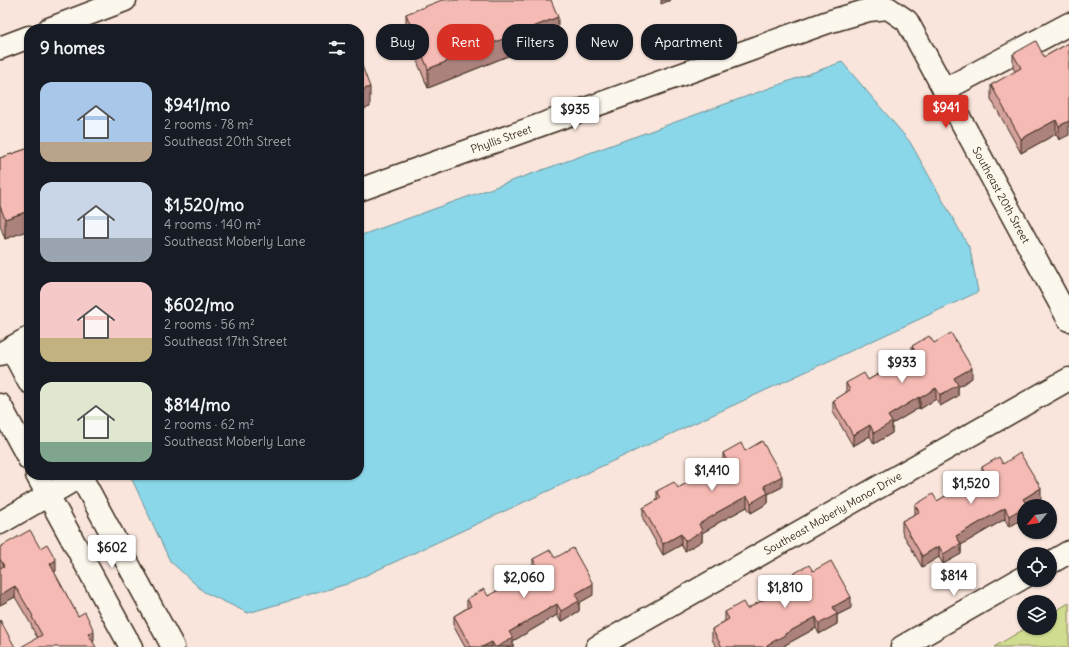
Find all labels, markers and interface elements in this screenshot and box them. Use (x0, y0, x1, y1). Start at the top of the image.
chip: Buy (376, 24, 429, 60)
chip: Rent (437, 24, 494, 60)
chip: Filters (502, 24, 568, 60)
chip: New (576, 24, 633, 60)
chip: Apartment (641, 24, 737, 60)
text: 9 homes (40, 37, 105, 59)
icon: filters (326, 37, 348, 59)
text: $941/mo (164, 94, 230, 116)
pin: $941 (922, 95, 970, 129)
pin: $935 (551, 97, 599, 131)
icon: home (72, 98, 120, 146)
text: $941 (932, 99, 960, 116)
text: $935 (560, 101, 590, 118)
text: 2 rooms · 78 m² (164, 116, 254, 133)
street label: Phyllis Street (469, 122, 534, 156)
text: Southeast 20th Street (164, 133, 291, 150)
street label: Southeast 20th Street (969, 144, 1033, 246)
text: $1,520/mo (164, 194, 244, 216)
icon: home (72, 198, 120, 246)
text: 4 rooms · 140 m² (164, 216, 261, 233)
text: Southeast Moberly Lane (164, 233, 305, 250)
text: $602/mo (164, 294, 234, 316)
icon: home (72, 298, 120, 346)
text: 2 rooms · 56 m² (164, 316, 255, 333)
text: Southeast 17th Street (164, 333, 287, 350)
pin: $933 (878, 350, 926, 384)
text: $933 (887, 354, 917, 371)
text: $814/mo (164, 394, 230, 416)
icon: home (72, 398, 120, 446)
text: 2 rooms · 62 m² (164, 416, 254, 433)
text: Southeast Moberly Lane (164, 433, 305, 450)
pin: $1,410 (679, 458, 745, 492)
text: $1,410 (694, 462, 730, 479)
street label: Southeast Moberly Manor Drive (761, 469, 904, 558)
pin: $1,520 (938, 471, 1004, 505)
text: $1,520 (952, 475, 990, 492)
north arrow (1017, 499, 1057, 539)
map controls (1017, 499, 1057, 635)
pin: $602 (88, 535, 136, 569)
text: $602 (97, 539, 127, 556)
button: locate (1017, 547, 1057, 587)
pin: $814 (930, 563, 978, 597)
pin: $2,060 (491, 565, 557, 599)
text: $814 (940, 567, 968, 584)
text: $2,060 (503, 569, 545, 586)
pin: $1,810 (752, 575, 818, 609)
text: $1,810 (767, 579, 803, 596)
button: layers (1017, 595, 1057, 635)

